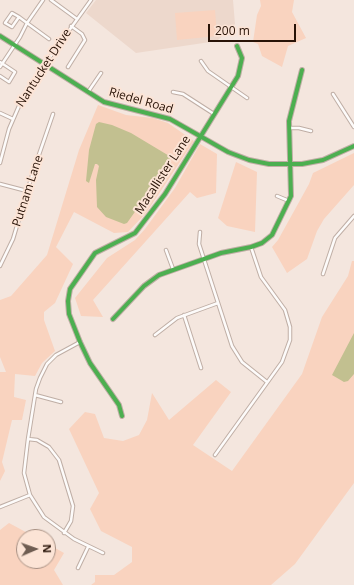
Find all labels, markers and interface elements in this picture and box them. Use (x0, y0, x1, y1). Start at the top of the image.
scale bar (210, 16, 298, 42)
text: 200 m (215, 22, 250, 39)
street label: Nantucket Drive (13, 26, 75, 110)
street label: Riedel Road (107, 85, 175, 117)
street label: Macallister Lane (132, 133, 194, 217)
street label: Putnam Lane (10, 154, 46, 228)
north arrow (16, 529, 56, 569)
text: N (40, 544, 55, 553)

